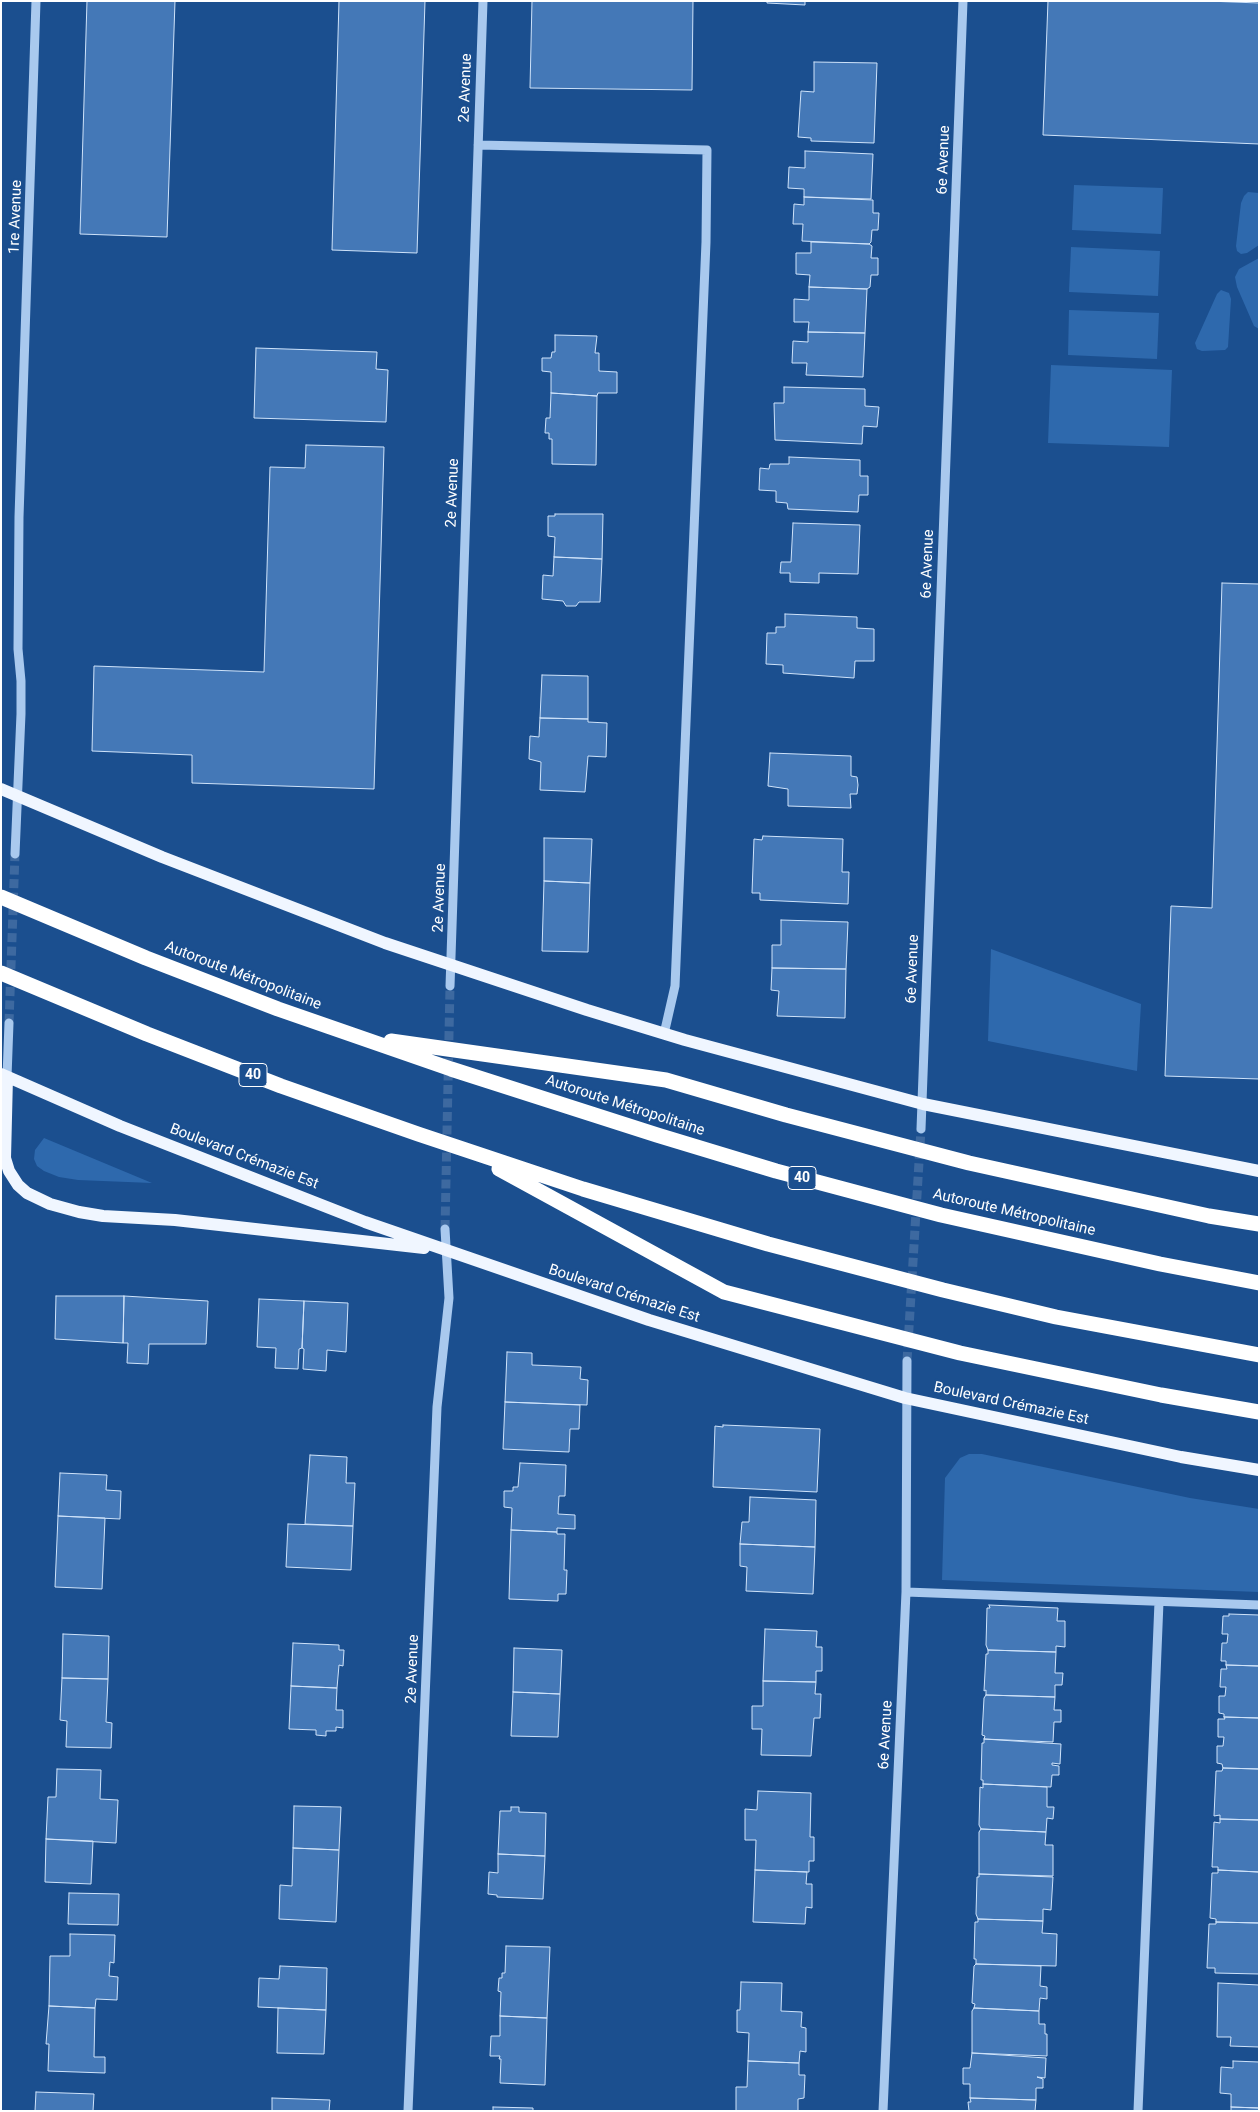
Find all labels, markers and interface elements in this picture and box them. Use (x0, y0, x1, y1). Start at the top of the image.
street label: 2e Avenue (456, 53, 476, 123)
street label: 6e Avenue (934, 125, 954, 195)
street label: 1re Avenue (6, 180, 26, 254)
street label: 2e Avenue (443, 458, 463, 528)
street label: 6e Avenue (918, 529, 938, 599)
street label: 2e Avenue (430, 863, 450, 933)
street label: 6e Avenue (903, 934, 923, 1004)
street label: Autoroute Métropolitaine (162, 938, 324, 1014)
road number: 40 (239, 1064, 267, 1086)
street label: Autoroute Métropolitaine (543, 1072, 707, 1140)
street label: Boulevard Crémazie Est (167, 1120, 321, 1194)
road number: 40 (788, 1166, 816, 1190)
street label: Autoroute Métropolitaine (931, 1186, 1097, 1240)
street label: Boulevard Crémazie Est (546, 1261, 702, 1327)
street label: Boulevard Crémazie Est (932, 1379, 1090, 1429)
street label: 2e Avenue (403, 1634, 423, 1704)
street label: 6e Avenue (875, 1700, 897, 1770)

